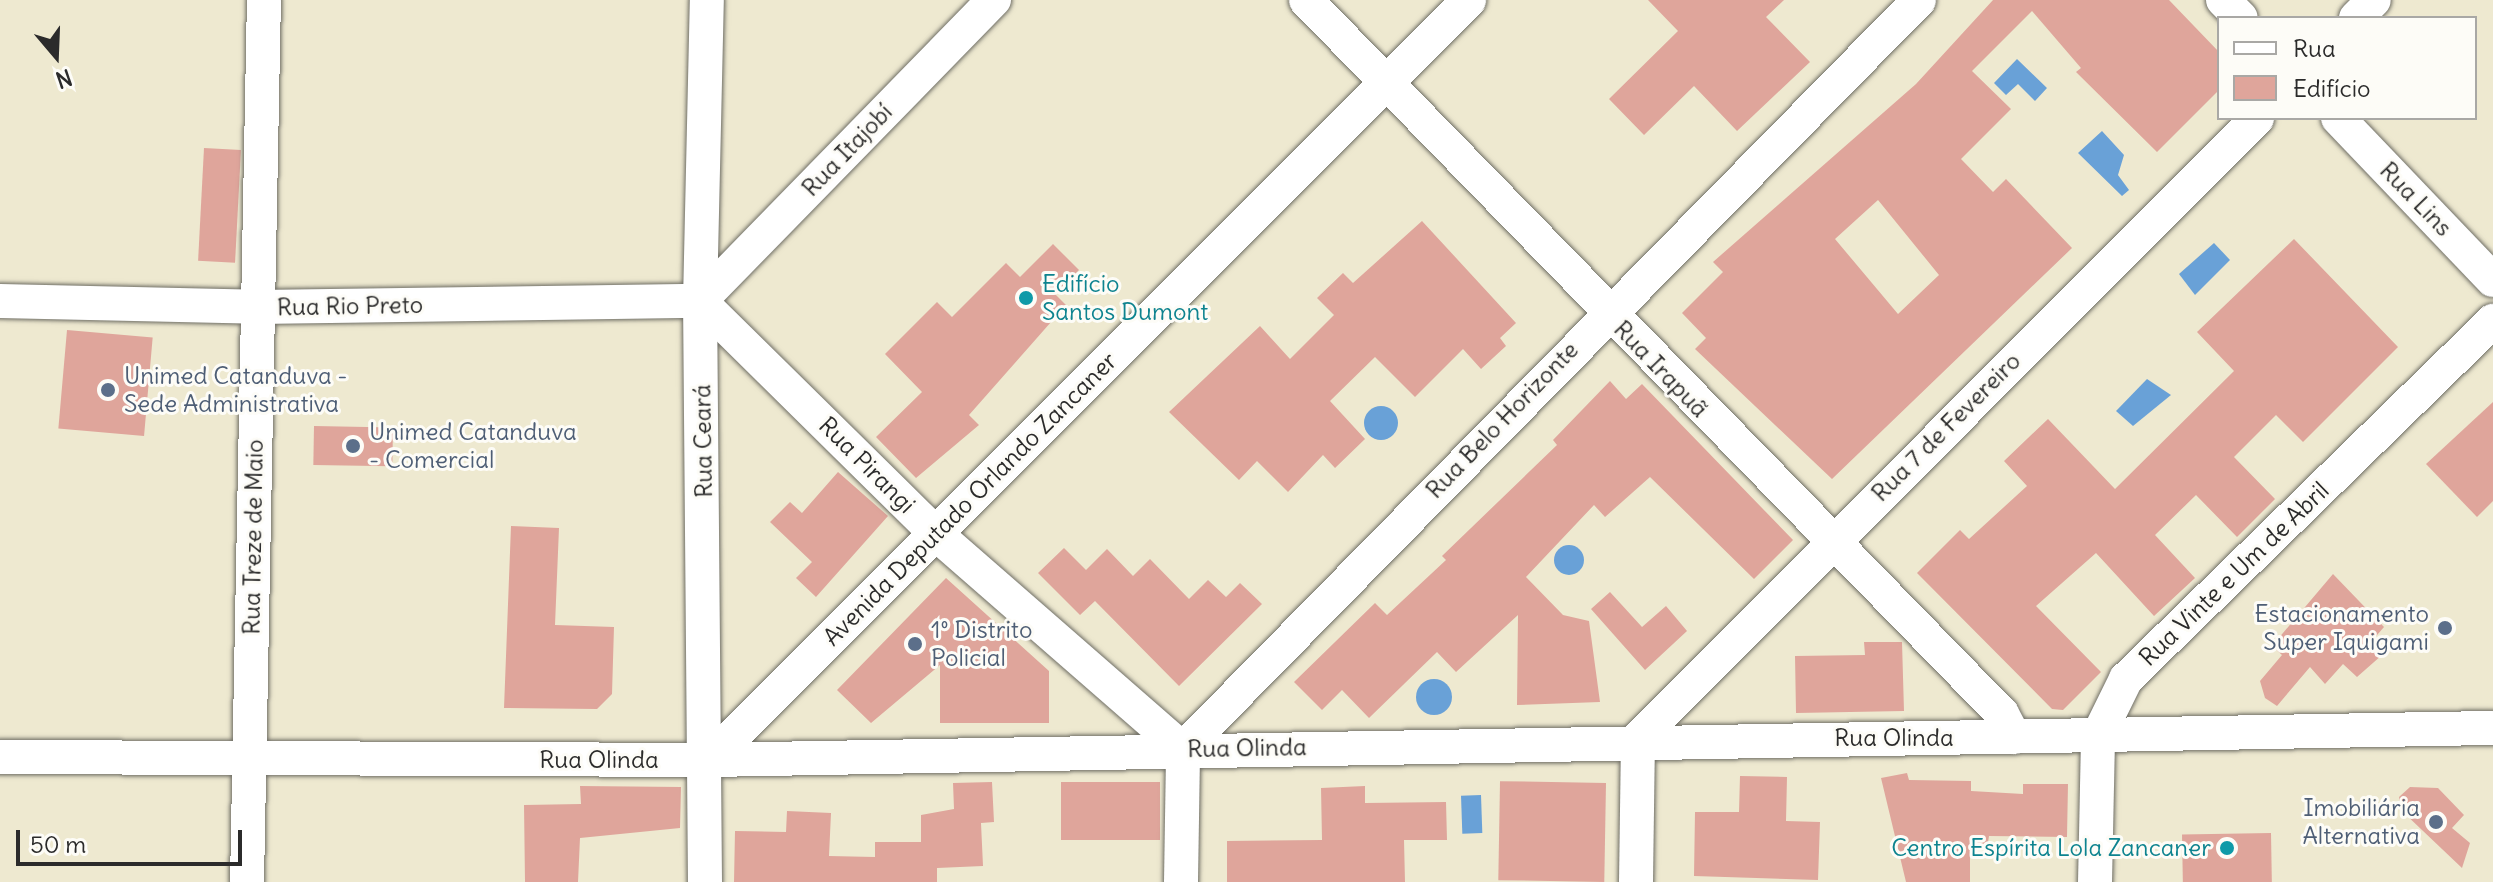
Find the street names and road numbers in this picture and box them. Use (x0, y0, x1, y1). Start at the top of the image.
street label: Rua Itajobí (796, 98, 898, 202)
street label: Rua Lins (2374, 156, 2458, 242)
street label: Rua Rio Preto (277, 290, 423, 322)
street label: Rua Irapuã (1608, 315, 1714, 423)
street label: Rua Belo Horizonte (1420, 336, 1584, 504)
street label: Avenida Deputado Orlando Zancaner (817, 346, 1123, 652)
street label: Rua 7 de Fevereiro (1866, 347, 2026, 507)
street label: Rua Ceará (688, 384, 718, 498)
street label: Rua Pirangi (813, 411, 921, 519)
street label: Rua Treze de Maio (237, 439, 269, 635)
street label: Rua Vinte e Um de Abril (2133, 476, 2335, 672)
street label: Rua Olinda (1834, 724, 1954, 752)
street label: Rua Olinda (1187, 733, 1307, 763)
street label: Rua Olinda (539, 746, 659, 774)

